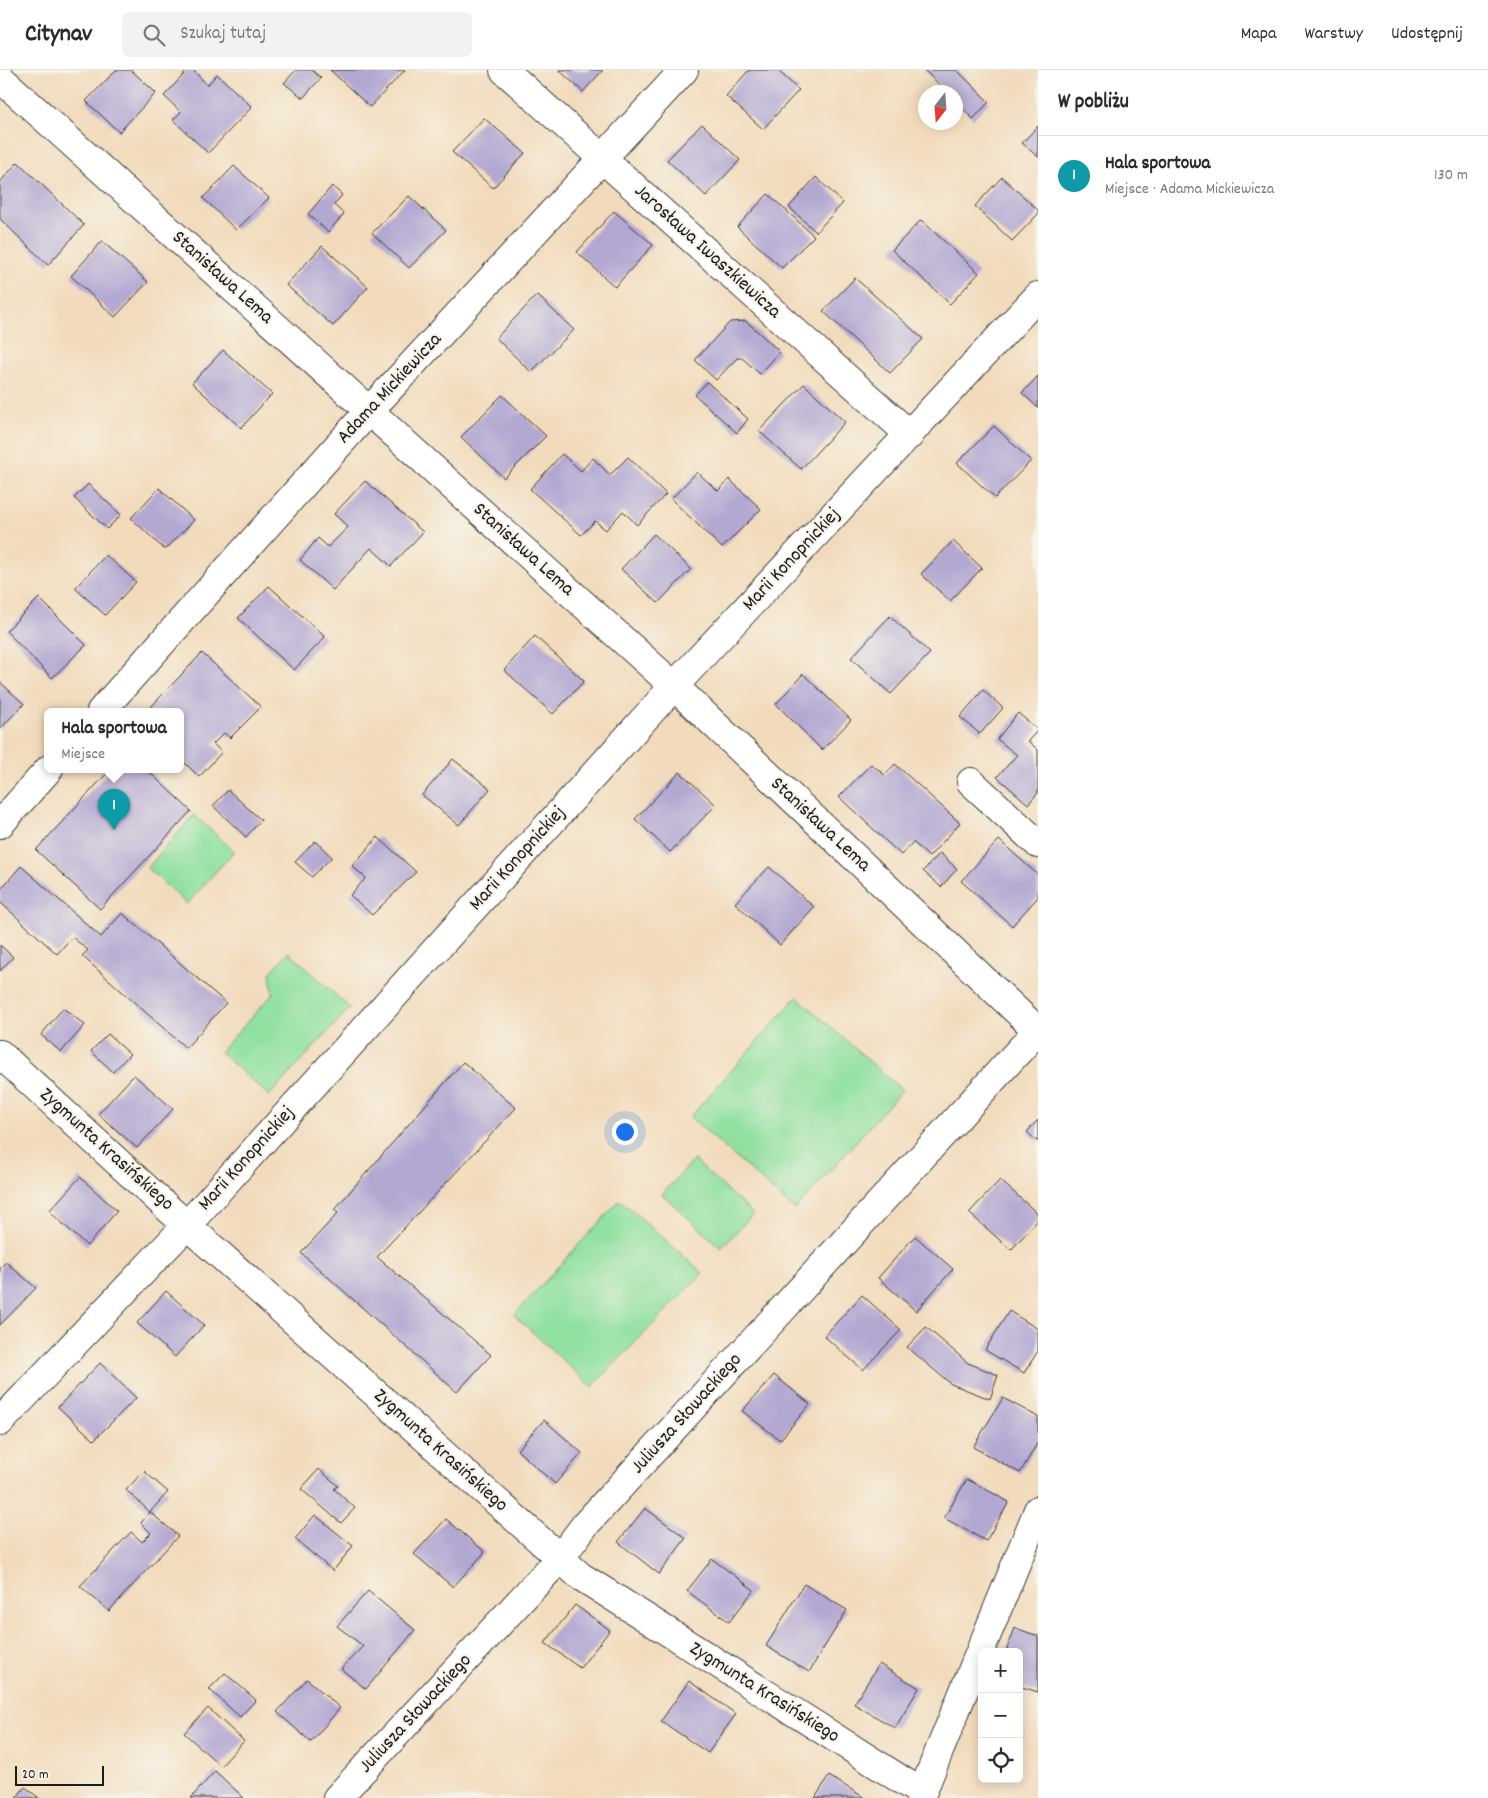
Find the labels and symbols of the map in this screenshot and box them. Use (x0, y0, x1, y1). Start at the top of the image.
north arrow (918, 85, 963, 130)
street label: Jarosława Iwaszkiewicza (627, 178, 787, 326)
street label: Stanisława Lema (165, 225, 279, 332)
street label: Adama Mickiewicza (331, 327, 449, 451)
street label: Stanisława Lema (466, 497, 580, 604)
street label: Marii Konopnickiej (736, 502, 848, 618)
street label: Stanisława Lema (764, 771, 877, 879)
pin: 1 (98, 789, 130, 830)
street label: Marii Konopnickiej (463, 800, 573, 918)
street label: Zygmunta Krasińskiego (32, 1082, 180, 1218)
street label: Marii Konopnickiej (192, 1100, 302, 1218)
your location (612, 1119, 638, 1145)
street label: Juliusza Słowackiego (625, 1347, 749, 1481)
street label: Zygmunta Krasińskiego (366, 1383, 514, 1519)
street label: Zygmunta Krasińskiego (683, 1635, 845, 1751)
street label: Juliusza Słowackiego (353, 1648, 479, 1780)
scale bar (15, 1763, 104, 1786)

